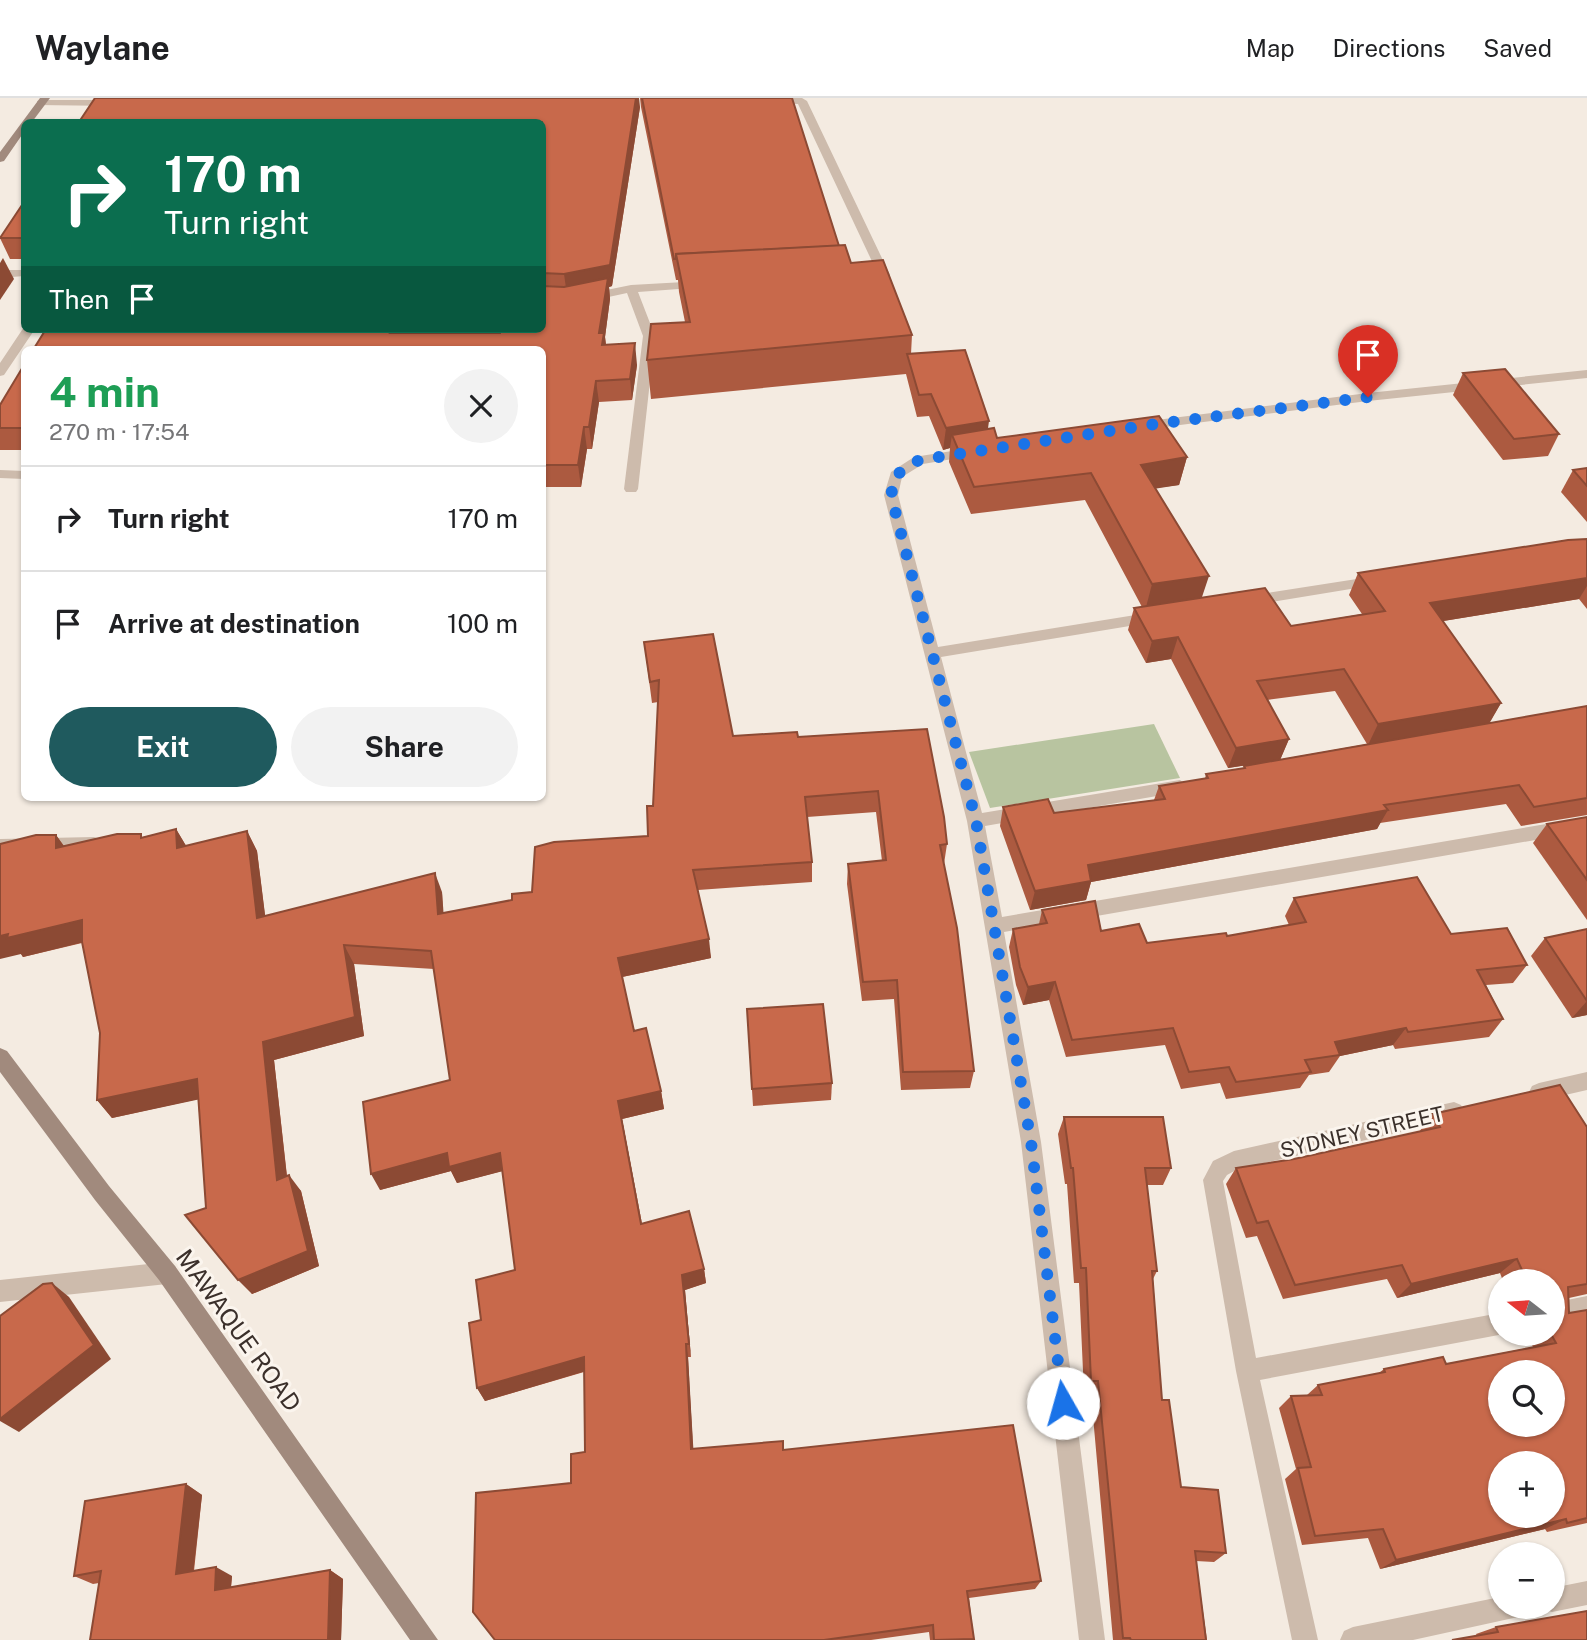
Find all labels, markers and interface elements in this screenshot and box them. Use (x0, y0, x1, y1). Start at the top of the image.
text: Waylane (35, 29, 170, 67)
text: Map (1246, 34, 1295, 62)
text: Directions (1333, 34, 1445, 62)
text: Saved (1483, 34, 1552, 62)
text: 170 m (164, 145, 302, 203)
icon: right (49, 147, 140, 238)
text: Turn right (164, 204, 309, 241)
icon: arrive (123, 280, 161, 318)
text: Then (49, 284, 109, 315)
pin (1338, 325, 1398, 397)
icon: arrive (1349, 336, 1387, 374)
text: 4 min (49, 367, 160, 416)
button: close (444, 369, 518, 443)
text: 270 m · 17:54 (49, 418, 189, 445)
icon: right (49, 500, 87, 538)
text: Turn right (108, 503, 230, 534)
text: 170 m (448, 503, 518, 534)
icon: arrive (49, 605, 87, 643)
text: Arrive at destination (108, 608, 360, 639)
text: 100 m (447, 608, 518, 639)
button: Exit (49, 707, 277, 787)
button: Share (291, 707, 518, 787)
street label: SYDNEY STREET (1278, 1101, 1446, 1163)
street label: MAWAQUE ROAD (171, 1244, 307, 1416)
north arrow (1488, 1269, 1564, 1346)
map controls (1488, 1269, 1565, 1619)
button: search (1488, 1360, 1565, 1437)
position arrow (1026, 1366, 1100, 1440)
button: + (1488, 1451, 1565, 1528)
button: − (1488, 1542, 1565, 1619)

